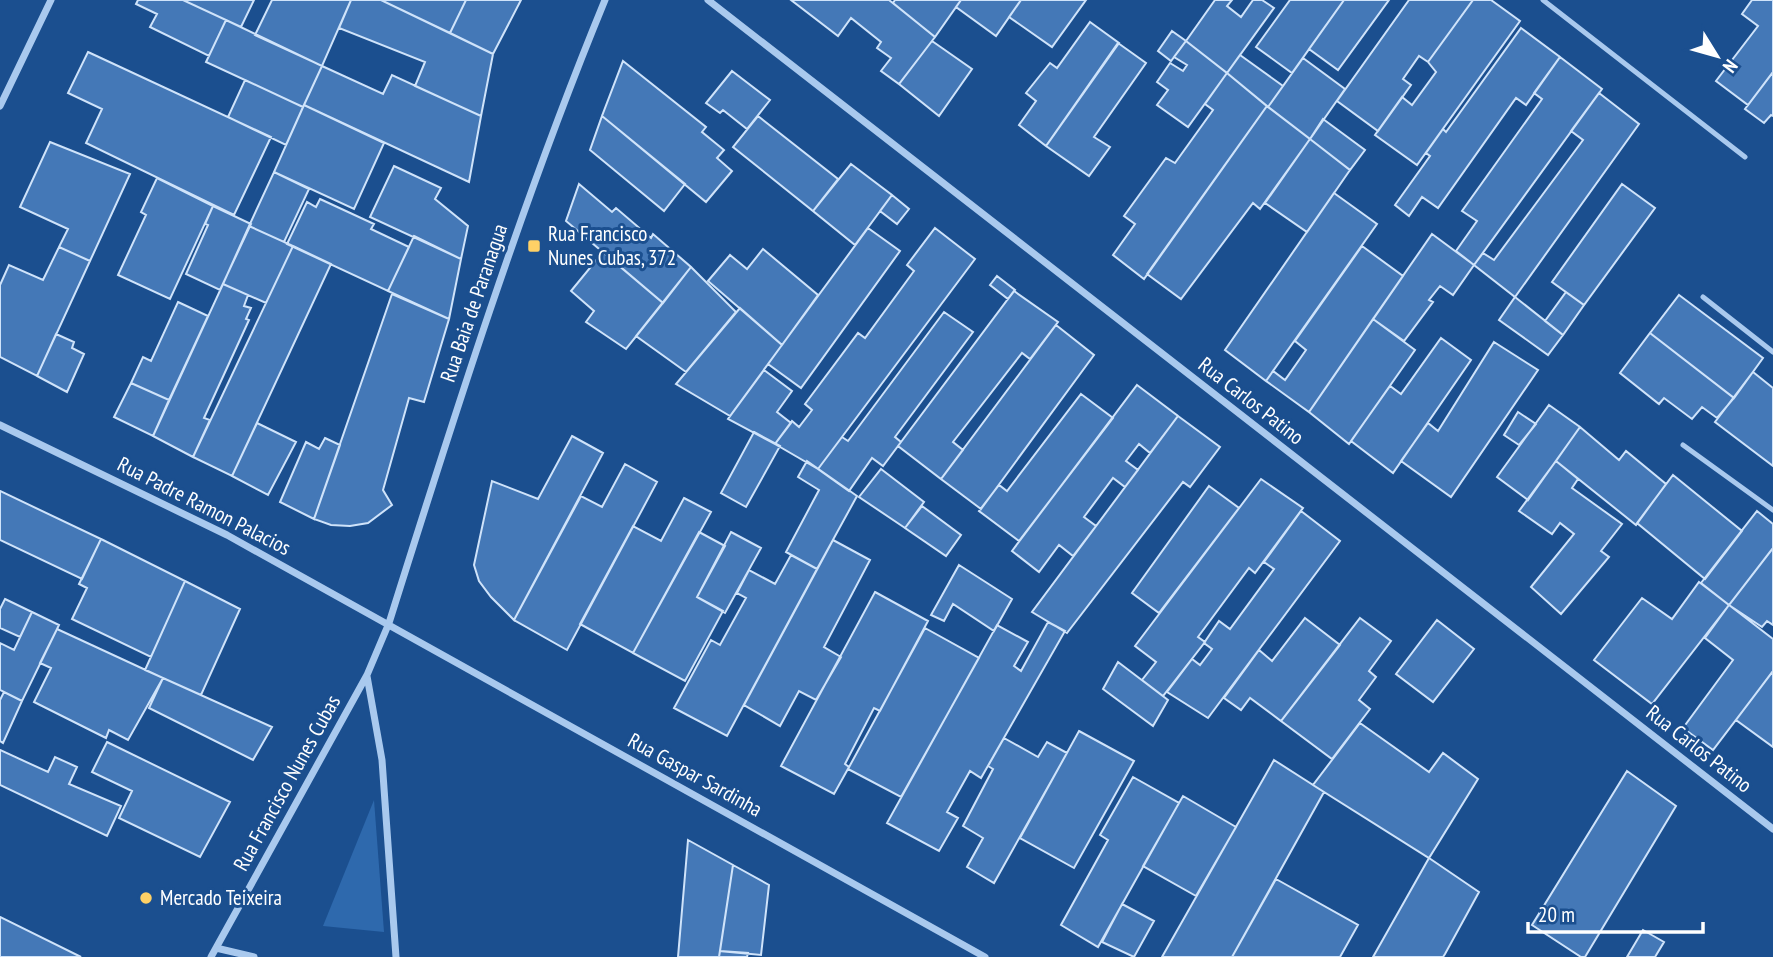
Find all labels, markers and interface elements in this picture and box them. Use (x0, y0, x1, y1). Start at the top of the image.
north arrow (1682, 21, 1752, 91)
text: N (1718, 55, 1743, 78)
street label: Rua Baia de Paranagua (434, 220, 513, 386)
place label: Rua Francisco Nunes Cubas, 372 (548, 220, 676, 271)
marker: Rua Francisco Nunes Cubas, 372 (526, 238, 542, 254)
street label: Rua Carlos Patino (1193, 351, 1310, 450)
street label: Rua Padre Ramon Palacios (113, 450, 295, 561)
street label: Rua Francisco Nunes Cubas (227, 690, 346, 875)
street label: Rua Carlos Patino (1641, 699, 1758, 798)
street label: Rua Gaspar Sardinha (623, 727, 767, 823)
place label: Mercado Teixeira (160, 884, 282, 911)
marker: Mercado Teixeira (138, 890, 154, 906)
scale bar (1528, 890, 1703, 934)
text: 20 m (1538, 901, 1575, 928)

